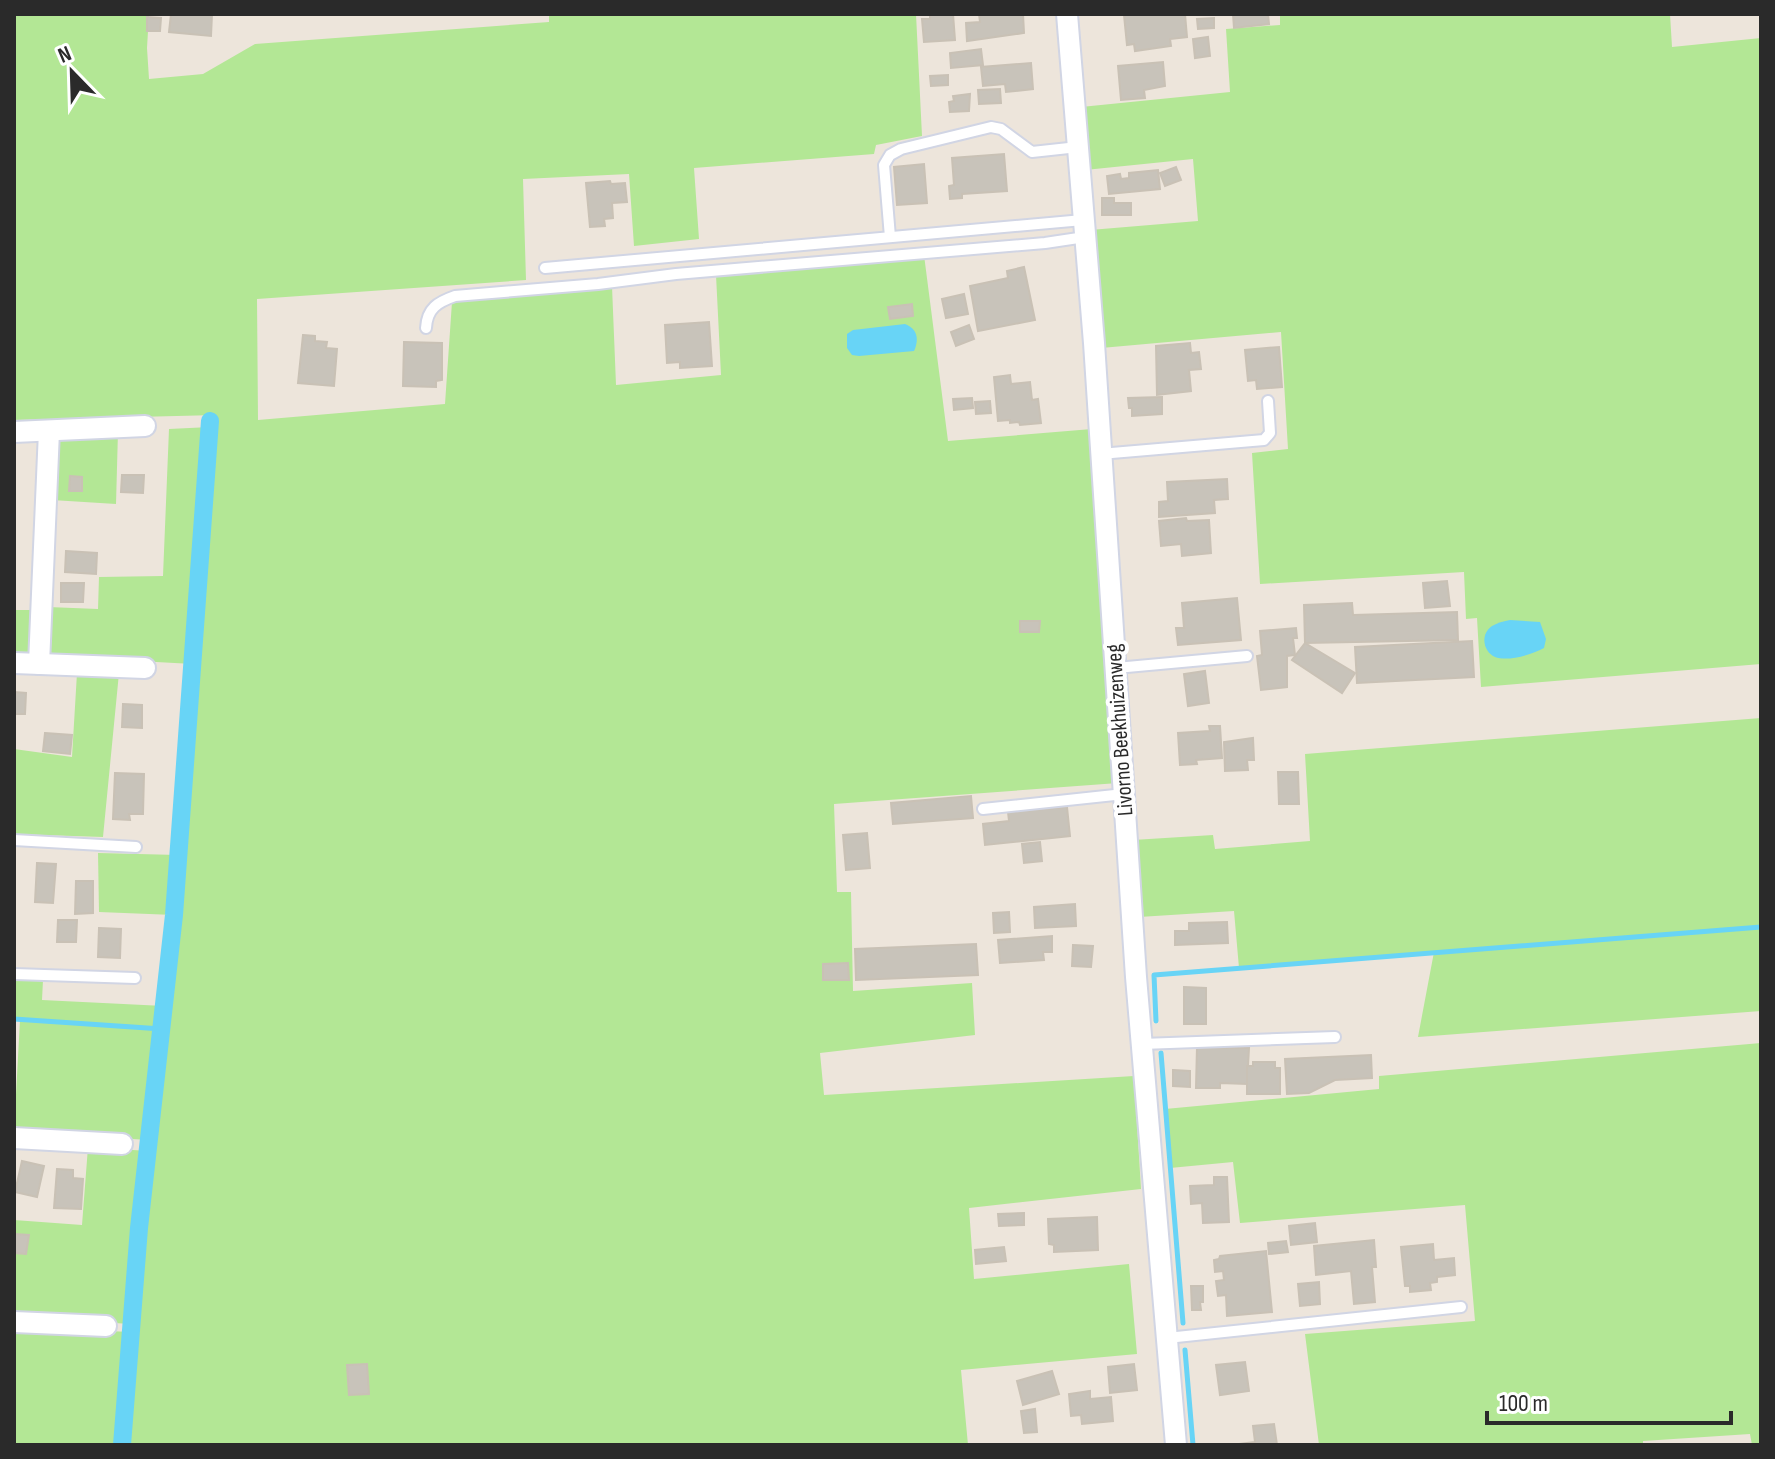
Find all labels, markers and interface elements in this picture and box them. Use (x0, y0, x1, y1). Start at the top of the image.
north arrow (32, 32, 112, 112)
text: N (54, 40, 75, 70)
street label: Livorno Beekhuizenweg (1101, 643, 1139, 817)
scale bar (1487, 1375, 1731, 1425)
text: 100 m (1499, 1389, 1548, 1418)

